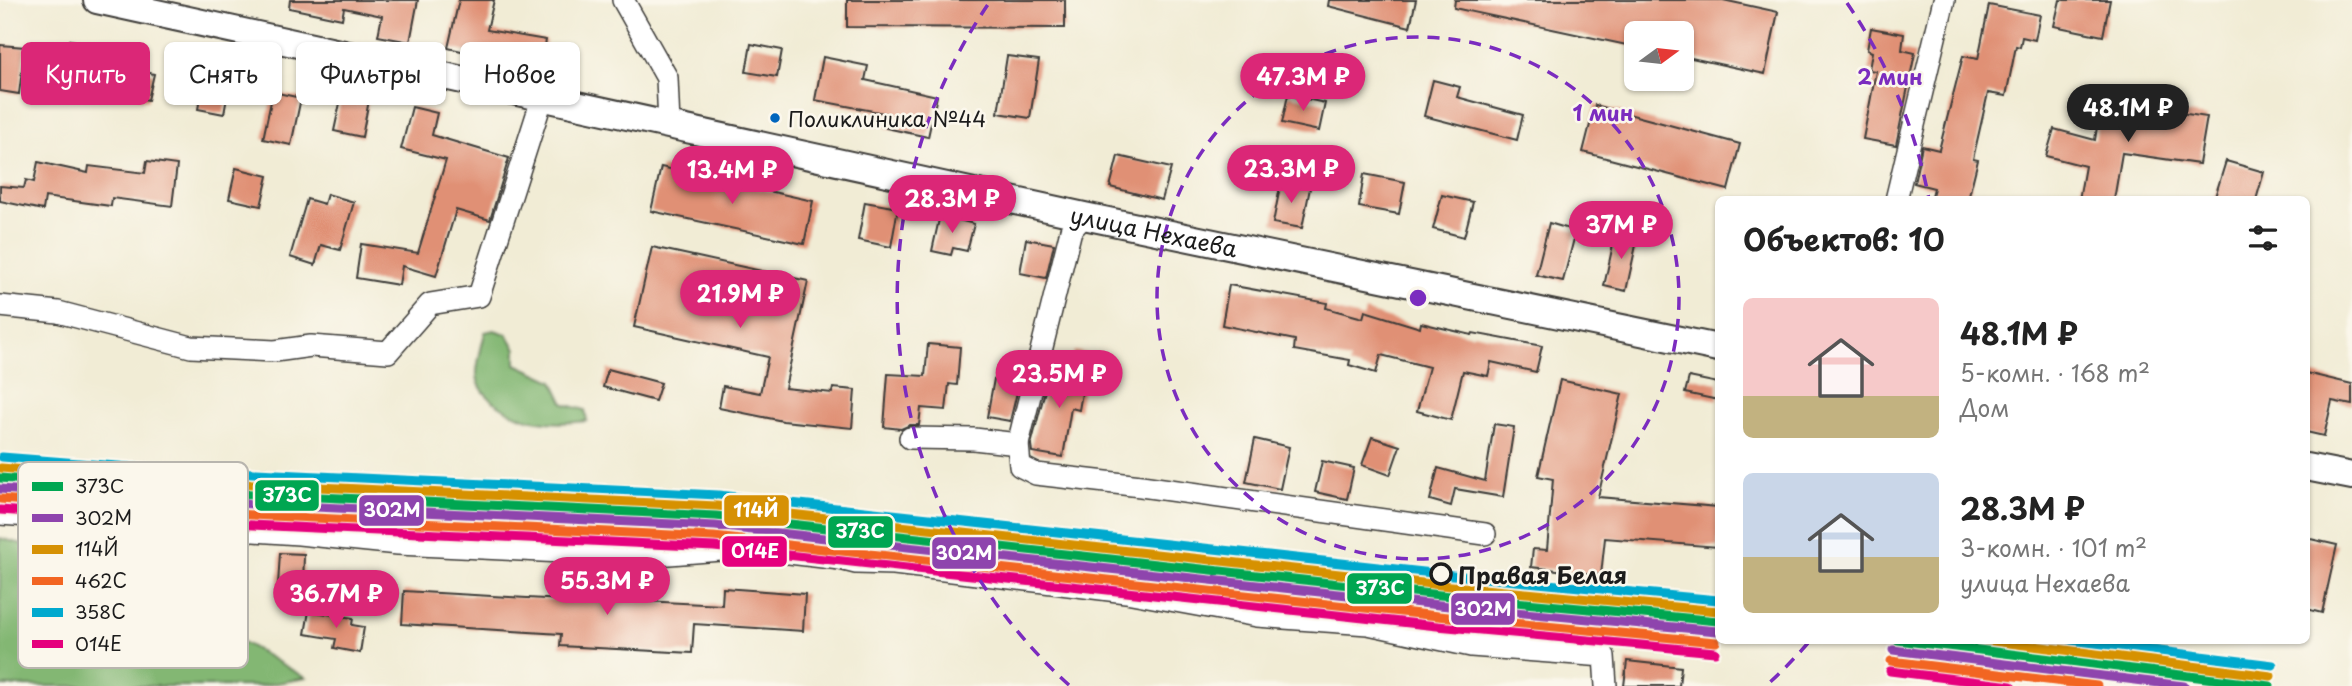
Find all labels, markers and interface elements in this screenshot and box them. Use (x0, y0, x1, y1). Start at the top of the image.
north arrow (1624, 21, 1694, 91)
map controls (1624, 21, 1694, 91)
chip: Купить (21, 42, 150, 105)
chip: Снять (164, 42, 282, 105)
chip: Фильтры (296, 42, 446, 105)
chip: Новое (460, 42, 580, 105)
pin: 47.3M ₽ (1238, 54, 1368, 113)
text: 47.3M ₽ (1256, 58, 1350, 93)
text: 2 мин (1857, 60, 1923, 92)
pin: 48.1M ₽ (2063, 85, 2193, 144)
text: 48.1M ₽ (2083, 89, 2173, 124)
text: 1 мин (1573, 96, 1633, 128)
place label: Поликлиника №44 (788, 102, 986, 134)
marker: Поликлиника №44 (768, 111, 782, 125)
pin: 13.4M ₽ (667, 146, 797, 206)
pin: 23.3M ₽ (1226, 146, 1356, 205)
text: 23.3M ₽ (1243, 150, 1339, 185)
text: 13.4M ₽ (687, 151, 777, 186)
pin: 28.3M ₽ (887, 176, 1017, 235)
text: 28.3M ₽ (904, 180, 1000, 215)
street label: улица Нехаева (1067, 196, 1242, 265)
pin: 37M ₽ (1572, 202, 1670, 261)
text: 37M ₽ (1585, 206, 1657, 241)
text: Объектов: 10 (1743, 216, 1945, 261)
icon: filters (2244, 219, 2282, 257)
pin: 21.9M ₽ (675, 270, 805, 330)
text: 21.9M ₽ (696, 275, 784, 310)
centre of rings (1406, 286, 1430, 310)
text: 48.1M ₽ (1960, 310, 2078, 355)
icon: home (1799, 326, 1883, 410)
pin: 23.5M ₽ (994, 350, 1124, 410)
text: 23.5M ₽ (1012, 355, 1106, 390)
text: 5-комн. · 168 m² (1960, 355, 2150, 390)
text: Дом (1960, 390, 2009, 425)
legend (18, 462, 248, 668)
text: 373C (75, 471, 124, 499)
line badge: 373C (254, 479, 320, 512)
text: 373C (262, 480, 312, 508)
text: 28.3M ₽ (1960, 485, 2085, 530)
line badge: 302М (358, 494, 425, 527)
line badge: 114Й (723, 494, 790, 527)
text: 302М (363, 495, 421, 523)
text: 114Й (733, 495, 779, 523)
icon: home (1799, 501, 1883, 585)
text: 302М (75, 503, 132, 531)
line badge: 373C (827, 515, 894, 549)
text: 373C (835, 516, 885, 544)
text: 3-комн. · 101 m² (1960, 530, 2147, 565)
text: 114Й (75, 534, 119, 562)
line badge: 014Е (721, 535, 788, 568)
text: 014Е (731, 536, 779, 564)
line badge: 302М (931, 536, 997, 570)
text: 302М (935, 538, 993, 566)
place label: Правая Белая (1458, 557, 1627, 592)
pin: 55.3M ₽ (542, 558, 672, 617)
text: 55.3M ₽ (560, 562, 654, 597)
marker: Правая Белая (1430, 563, 1452, 585)
text: улица Нехаева (1960, 565, 2130, 600)
text: 462С (75, 566, 127, 594)
pin: 36.7M ₽ (271, 570, 401, 630)
line badge: 373C (1346, 572, 1413, 605)
text: 373C (1355, 573, 1405, 601)
text: 36.7M ₽ (289, 575, 383, 610)
line badge: 302М (1450, 592, 1516, 626)
text: 302М (1454, 594, 1512, 622)
text: 358С (75, 597, 126, 625)
text: 014Е (75, 629, 122, 657)

